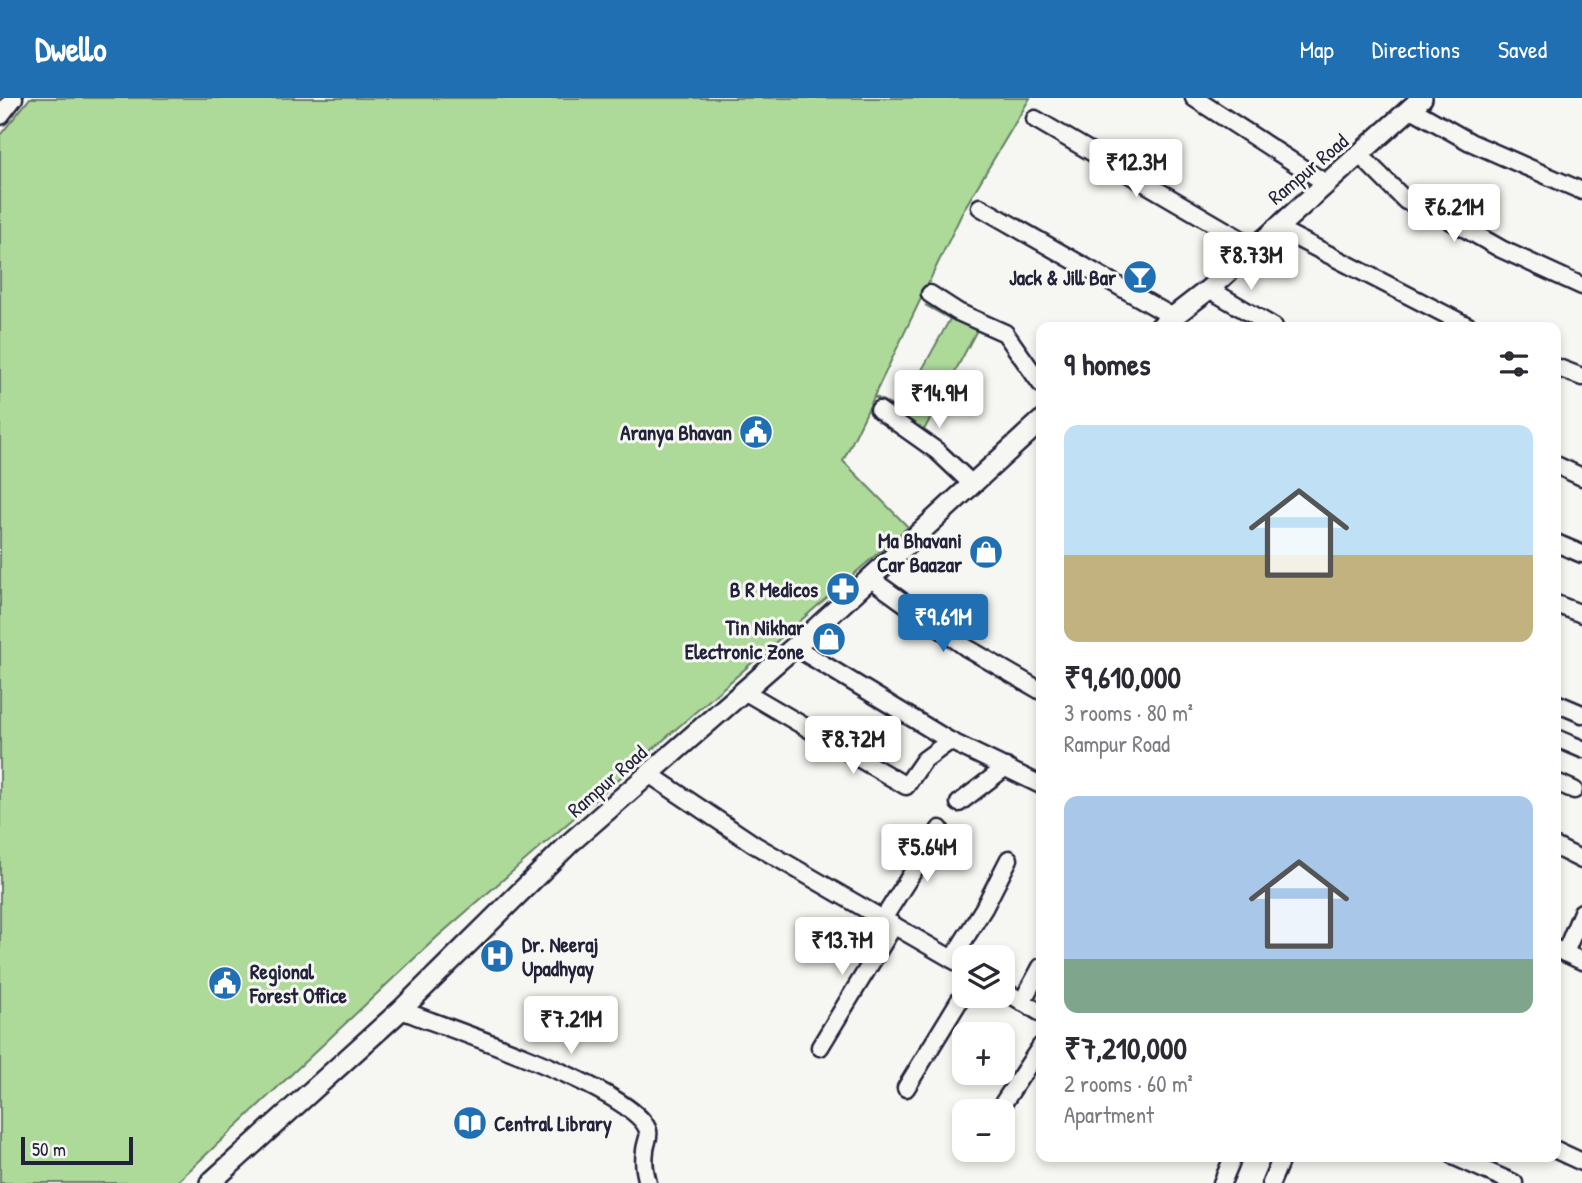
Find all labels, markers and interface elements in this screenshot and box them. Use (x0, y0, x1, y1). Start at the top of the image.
text: Dwello (35, 27, 107, 71)
text: Map (1300, 33, 1334, 65)
text: Directions (1372, 33, 1460, 65)
text: Saved (1498, 33, 1547, 65)
street label: Rampur Road (1262, 127, 1354, 211)
pin: ₹12.3M (1079, 140, 1193, 199)
text: ₹12.3M (1105, 146, 1167, 177)
pin: ₹6.21M (1397, 184, 1511, 244)
text: ₹6.21M (1424, 191, 1484, 222)
pin: ₹8.73M (1194, 232, 1308, 292)
text: ₹8.73M (1219, 239, 1283, 270)
bar icon: Jack & Jill Bar (1121, 258, 1159, 296)
place label: Jack & Jill Bar (1009, 263, 1117, 292)
text: 9 homes (1064, 344, 1151, 384)
icon: filters (1495, 345, 1533, 383)
pin: ₹14.9M (882, 370, 996, 430)
text: ₹14.9M (910, 377, 968, 408)
public building icon: Aranya Bhavan (737, 413, 775, 451)
place label: Aranya Bhavan (620, 418, 732, 448)
icon: home (1236, 470, 1362, 596)
place label: Ma Bhavani Car Baazar (877, 526, 963, 579)
shop icon: Ma Bhavani Car Baazar (967, 533, 1005, 571)
pharmacy icon: B R Medicos (824, 570, 862, 608)
place label: B R Medicos (730, 575, 818, 604)
pin: ₹9.61M (886, 594, 1000, 654)
text: ₹9.61M (914, 601, 972, 632)
place label: Tin Nikhar Electronic Zone (685, 613, 805, 666)
shop icon: Tin Nikhar Electronic Zone (810, 620, 848, 658)
text: ₹9,610,000 (1064, 657, 1181, 697)
text: 3 rooms · 80 m² (1064, 697, 1193, 728)
pin: ₹8.72M (796, 716, 910, 776)
text: ₹8.72M (821, 723, 885, 754)
text: Rampur Road (1064, 728, 1170, 759)
street label: Rampur Road (561, 738, 653, 824)
pin: ₹5.64M (870, 824, 984, 884)
text: ₹5.64M (897, 831, 957, 862)
icon: home (1236, 841, 1362, 967)
pin: ₹13.7M (785, 918, 899, 977)
text: ₹13.7M (811, 924, 873, 955)
place label: Dr. Neeraj Upadhyay (522, 930, 599, 984)
hospital icon: Dr. Neeraj Upadhyay (478, 937, 516, 975)
map controls (952, 945, 1015, 1162)
button: layers (952, 945, 1015, 1008)
place label: Regional Forest Office (249, 957, 347, 1010)
public building icon: Regional Forest Office (206, 964, 244, 1002)
pin: ₹7.21M (514, 996, 628, 1056)
text: ₹7.21M (540, 1003, 602, 1034)
button: + (952, 1022, 1015, 1085)
text: ₹7,210,000 (1064, 1028, 1187, 1068)
text: 2 rooms · 60 m² (1064, 1068, 1193, 1099)
button: − (952, 1099, 1015, 1162)
text: Apartment (1064, 1099, 1154, 1130)
library icon: Central Library (451, 1104, 489, 1142)
place label: Central Library (494, 1109, 612, 1139)
scale bar (21, 1134, 133, 1166)
text: 50 m (32, 1136, 66, 1162)

